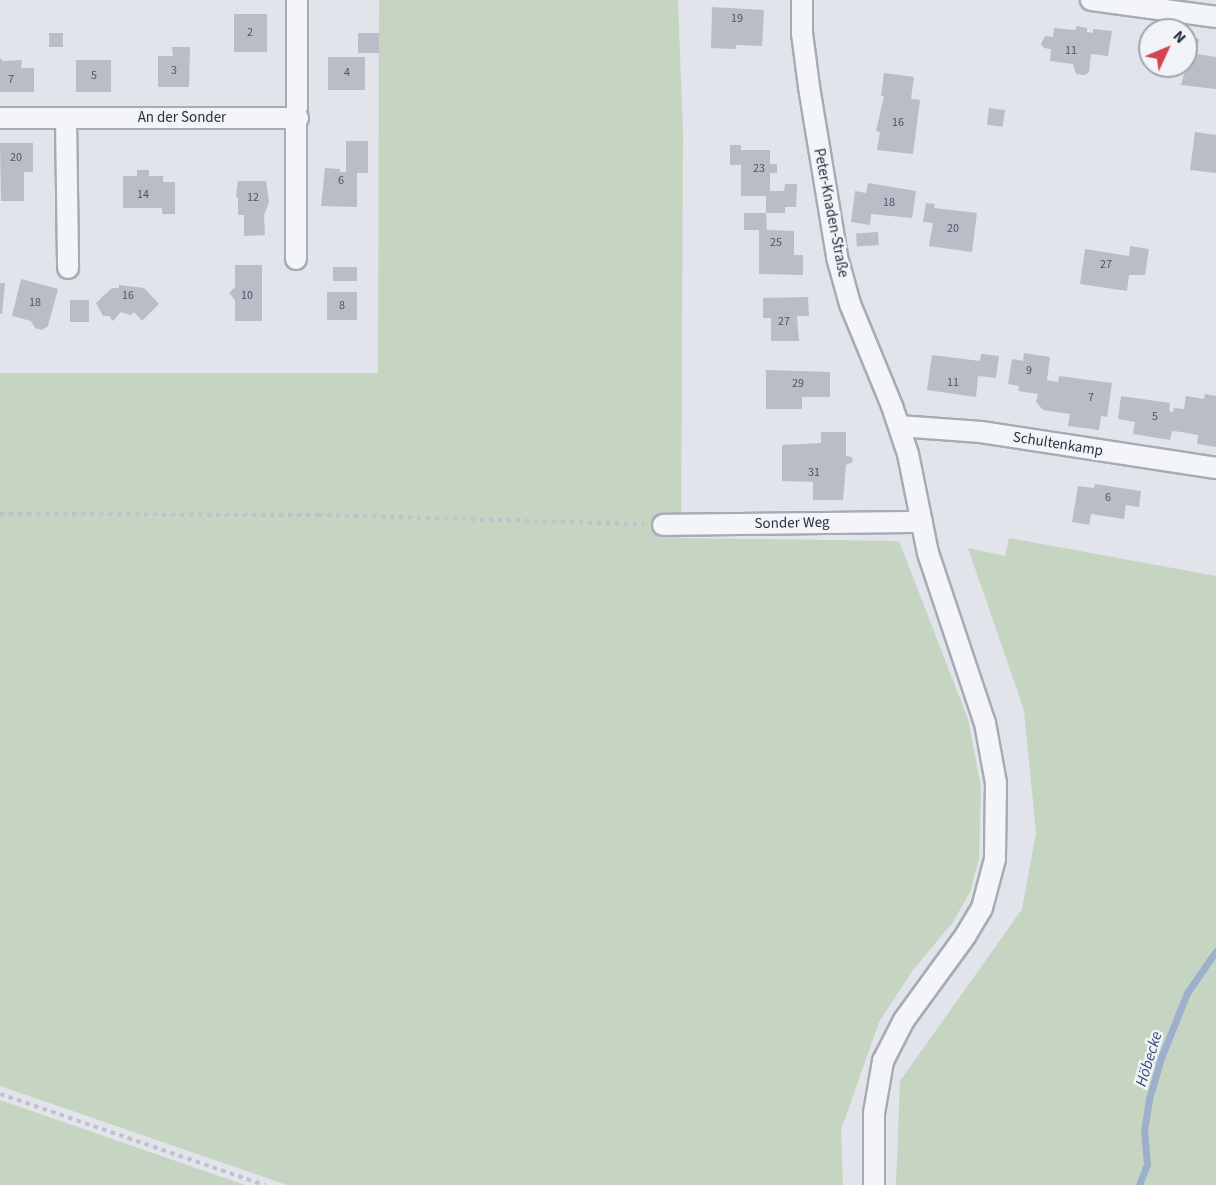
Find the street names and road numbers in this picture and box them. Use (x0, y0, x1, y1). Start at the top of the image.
street label: An der Sonder (138, 109, 226, 127)
street label: Peter-Knaden-Straße (810, 147, 852, 279)
street label: Schultenkamp (1012, 428, 1104, 460)
street label: Sonder Weg (754, 513, 830, 533)

